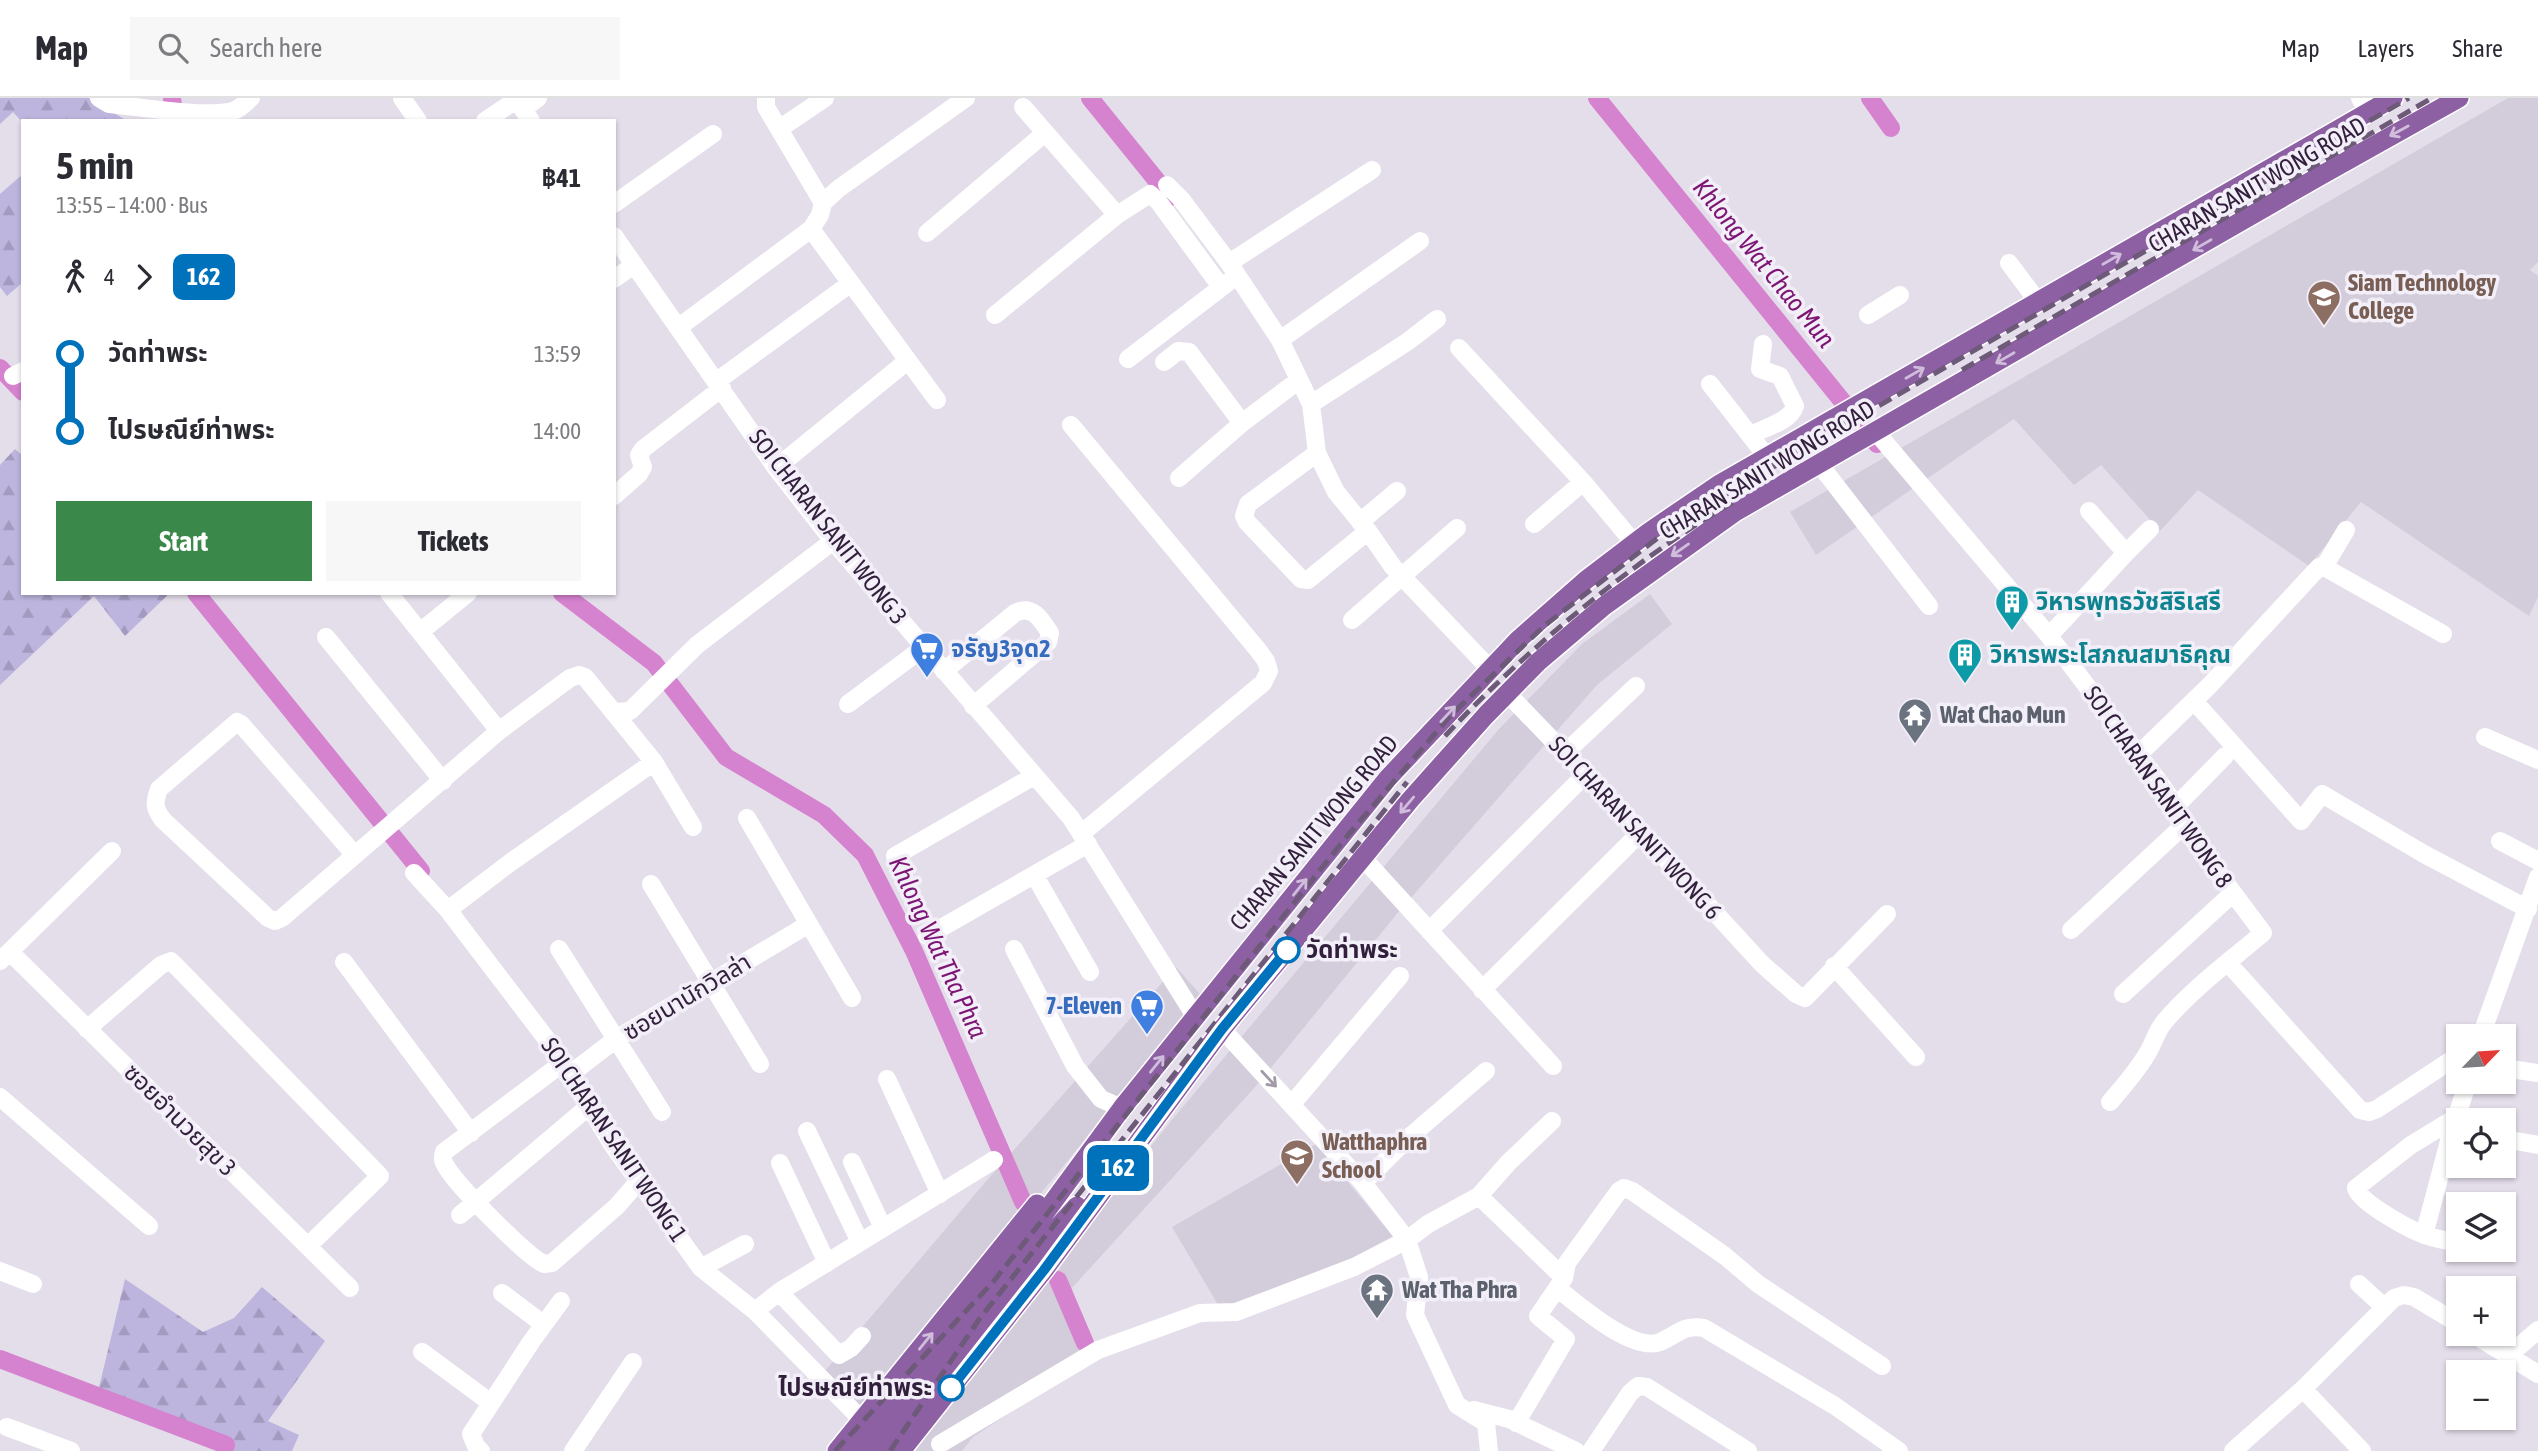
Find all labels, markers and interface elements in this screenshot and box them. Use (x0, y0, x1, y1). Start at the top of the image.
search box (130, 17, 620, 80)
text: Map (35, 29, 88, 67)
icon: search (154, 29, 192, 67)
text: Search here (210, 33, 322, 63)
text: Map (2281, 35, 2320, 62)
text: Layers (2358, 35, 2414, 62)
text: Share (2452, 35, 2503, 62)
street label: CHARAN SANIT WONG ROAD (2143, 111, 2370, 258)
one-way arrow (2390, 124, 2410, 138)
text: 5 min (56, 144, 134, 187)
text: ฿41 (541, 163, 581, 193)
water label: Khlong Wat Chao Mun (1687, 173, 1841, 354)
text: 13:55 – 14:00 · Bus (56, 192, 208, 218)
one-way arrow (2193, 238, 2213, 252)
one-way arrow (2102, 251, 2122, 265)
icon: walk (56, 258, 94, 296)
icon: forward (125, 258, 163, 296)
text: 162 (187, 263, 221, 290)
text: 4 (104, 264, 115, 290)
place label: Siam Technology College (2348, 269, 2496, 324)
school or university icon: Siam Technology College (2305, 278, 2343, 327)
text: วัดท่าพระ (108, 338, 208, 368)
text: 13:59 (534, 341, 581, 367)
one-way arrow (1996, 351, 2016, 365)
one-way arrow (1905, 365, 1925, 379)
street label: CHARAN SANIT WONG ROAD (1654, 395, 1879, 544)
text: ไปรษณีย์ท่าพระ (108, 415, 275, 445)
text: 14:00 (533, 418, 581, 444)
street label: SOI CHARAN SANIT WONG 3 (744, 424, 913, 629)
button: Start (56, 501, 312, 581)
button: Tickets (326, 501, 581, 581)
one-way arrow (1670, 543, 1690, 557)
building icon: วิหารพุทธวัชสิริเสรี (1993, 583, 2031, 632)
place label: วิหารพุทธวัชสิริเสรี (2036, 588, 2221, 617)
supermarket icon: จรัญ3จุด2 (908, 630, 946, 679)
place label: จรัญ3จุด2 (951, 635, 1051, 664)
building icon: วิหารพระโสภณสมาธิคุณ (1946, 636, 1984, 685)
place label: วิหารพระโสภณสมาธิคุณ (1990, 641, 2231, 670)
street label: SOI CHARAN SANIT WONG 8 (2079, 681, 2238, 893)
temple icon: Wat Chao Mun (1896, 696, 1934, 745)
place label: Wat Chao Mun (1939, 701, 2066, 728)
one-way arrow (1440, 705, 1456, 723)
street label: CHARAN SANIT WONG ROAD (1224, 730, 1403, 936)
street label: SOI CHARAN SANIT WONG 6 (1544, 731, 1727, 925)
one-way arrow (1399, 795, 1414, 813)
water label: Khlong Wat Tha Phra (883, 851, 993, 1043)
one-way arrow (1292, 878, 1308, 896)
place label: วัดท่าพระ (1306, 936, 1398, 963)
marker: วัดท่าพระ (1274, 937, 1300, 963)
street label: ซอยนานักวิลล่า (618, 948, 755, 1045)
supermarket icon: 7-Eleven (1128, 987, 1166, 1036)
place label: 7-Eleven (1046, 992, 1122, 1019)
north arrow (2446, 1024, 2516, 1094)
map controls (2446, 1024, 2516, 1430)
street label: SOI CHARAN SANIT WONG 1 (536, 1033, 693, 1247)
one-way arrow (1150, 1055, 1165, 1074)
street label: ซอยอำนวยสุข 3 (117, 1058, 242, 1183)
one-way arrow (1260, 1070, 1277, 1087)
button: locate (2446, 1108, 2516, 1178)
place label: Watthaphra School (1321, 1128, 1427, 1183)
school or university icon: Watthaphra School (1278, 1137, 1316, 1186)
line badge: 162 (1078, 1145, 1158, 1191)
text: 162 (1101, 1154, 1135, 1181)
button: layers (2446, 1192, 2516, 1262)
temple icon: Wat Tha Phra (1358, 1271, 1396, 1320)
place label: Wat Tha Phra (1401, 1276, 1517, 1303)
button: + (2446, 1276, 2516, 1346)
one-way arrow (919, 1332, 934, 1350)
button: − (2446, 1360, 2516, 1430)
place label: ไปรษณีย์ท่าพระ (778, 1374, 932, 1401)
marker: ไปรษณีย์ท่าพระ (938, 1375, 964, 1401)

